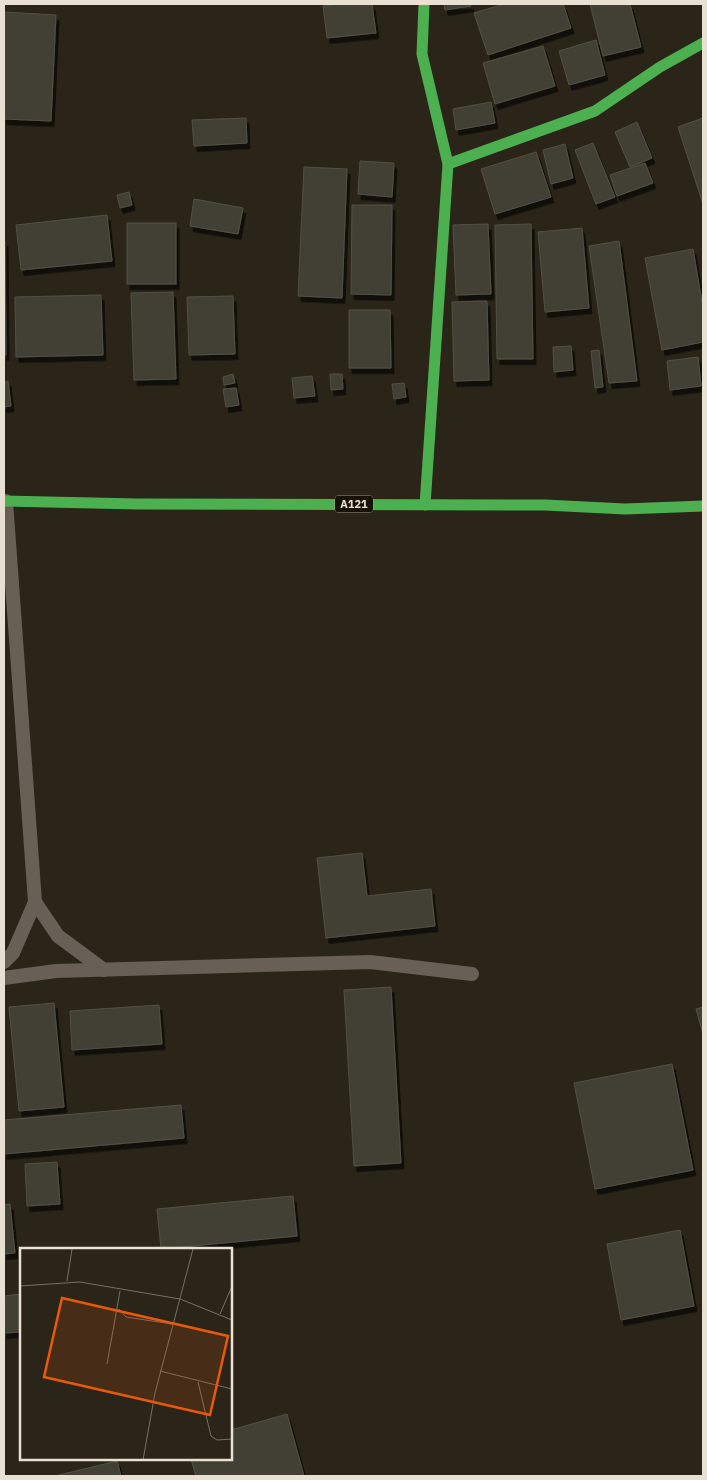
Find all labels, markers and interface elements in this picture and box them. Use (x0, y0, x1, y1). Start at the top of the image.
road number: A121 (335, 496, 373, 512)
inset map (20, 1248, 232, 1460)

